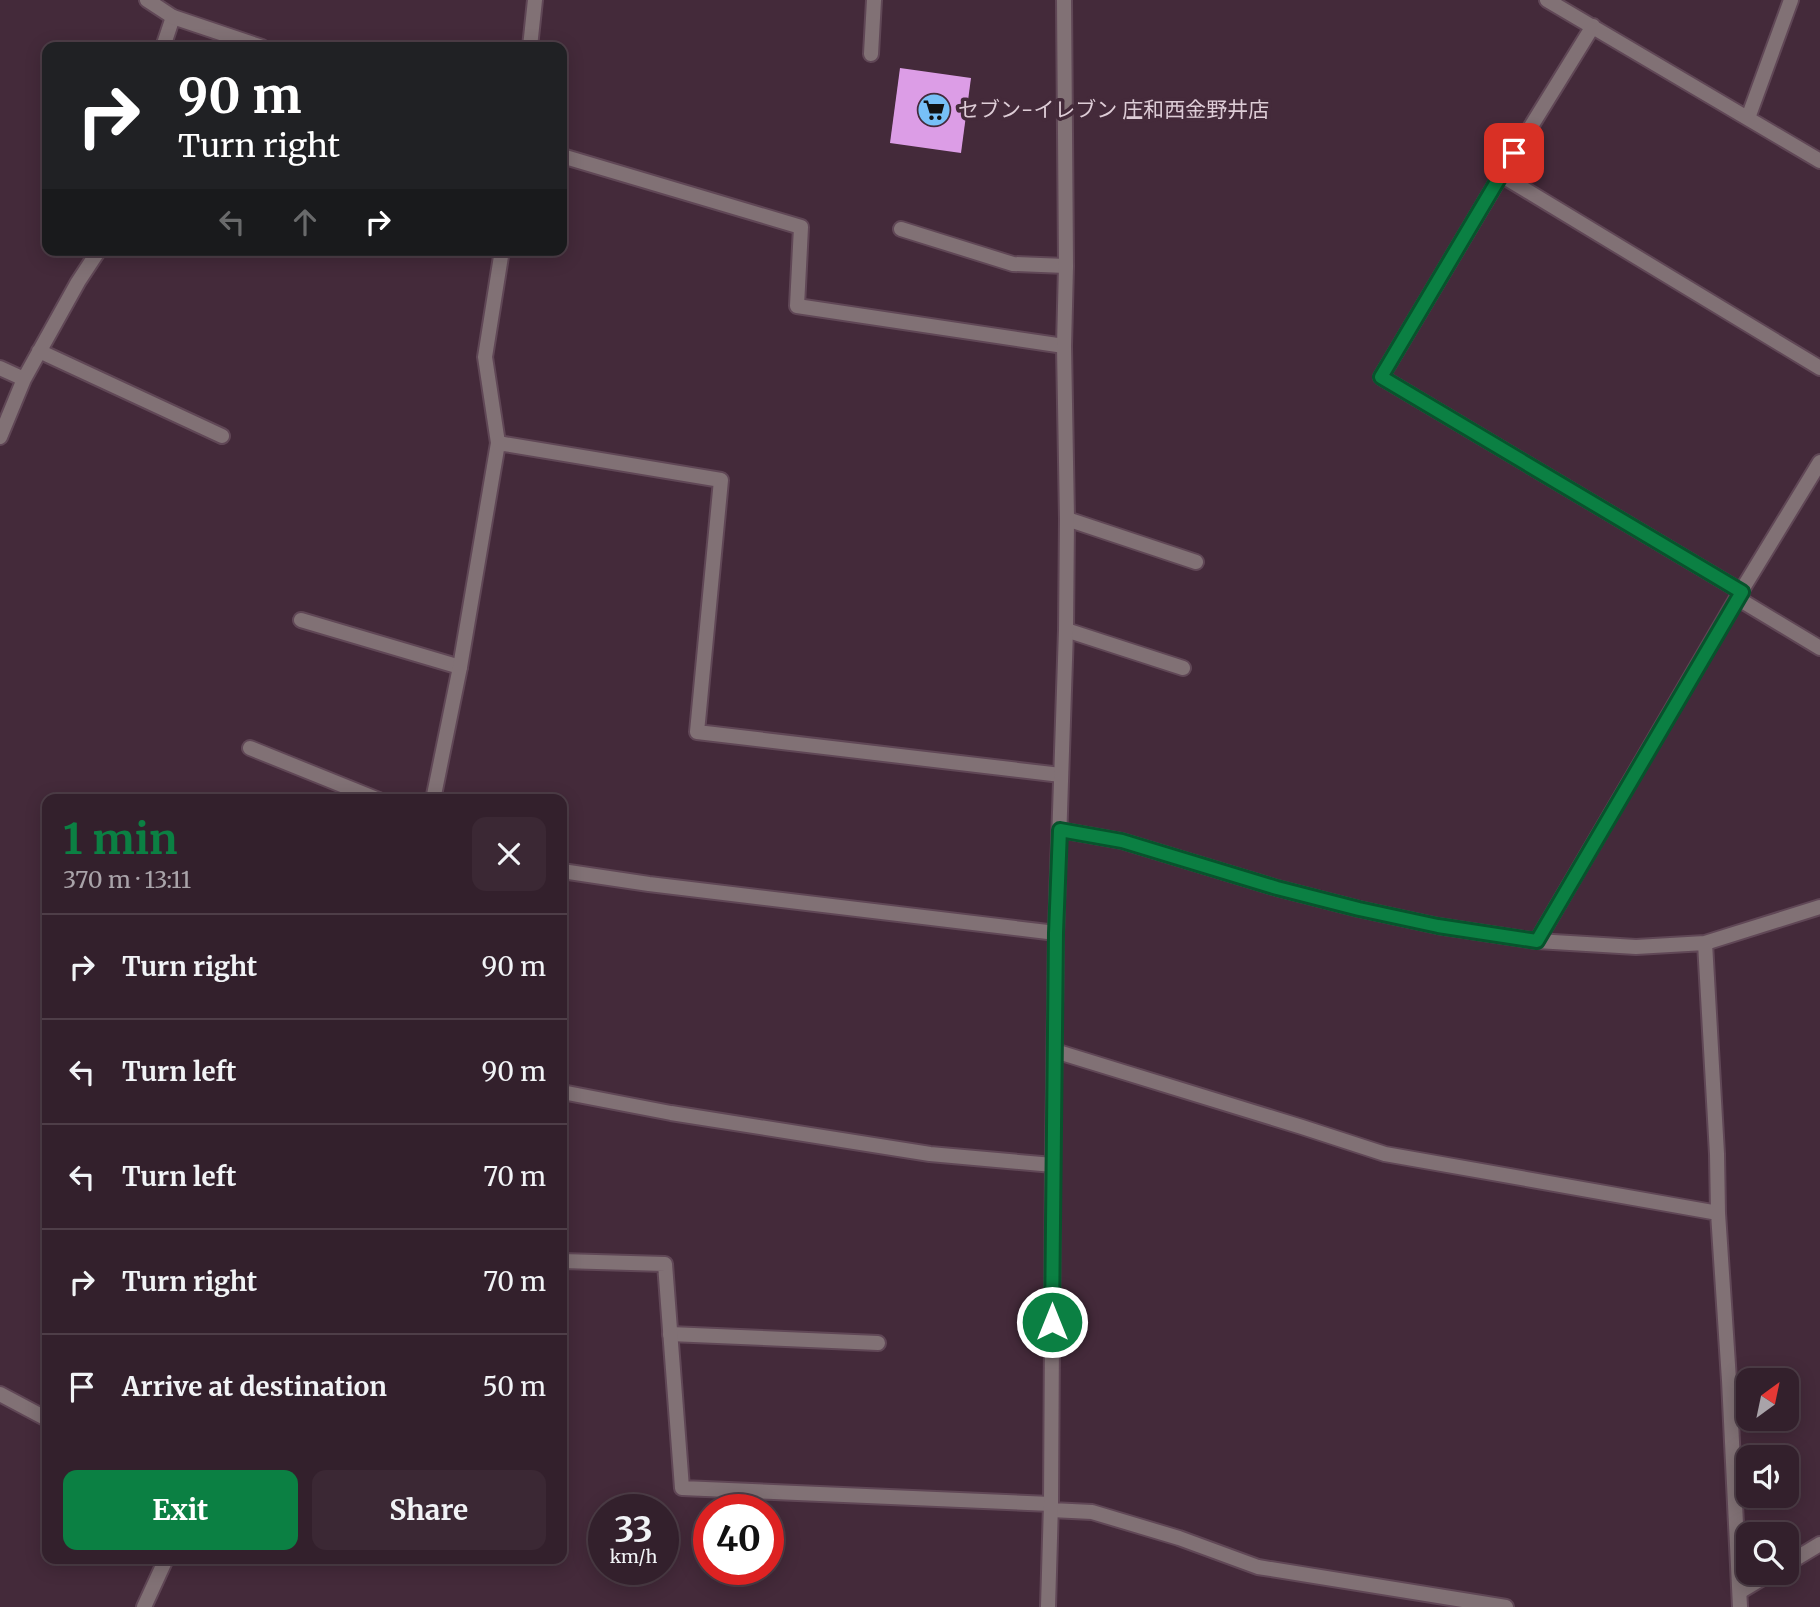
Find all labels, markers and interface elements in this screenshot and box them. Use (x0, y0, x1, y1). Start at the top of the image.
text: 90 m (178, 65, 302, 126)
icon: right (63, 70, 154, 161)
supermarket icon: セブン-イレブン 庄和西金野井店 (915, 91, 953, 129)
place label: セブン-イレブン 庄和西金野井店 (958, 96, 1269, 123)
pin (1484, 123, 1544, 183)
text: Turn right (178, 126, 340, 166)
icon: arrive (1495, 134, 1533, 172)
icon: left (213, 203, 251, 241)
icon: ahead (286, 203, 324, 241)
icon: right (359, 203, 397, 241)
text: 1 min (63, 813, 177, 865)
button: close (472, 817, 546, 891)
text: 370 m · 13:11 (63, 865, 191, 894)
icon: right (63, 948, 101, 986)
text: Turn right (122, 950, 257, 983)
text: 90 m (482, 950, 546, 983)
icon: left (63, 1053, 101, 1091)
text: Turn left (122, 1055, 236, 1088)
text: 90 m (482, 1055, 546, 1088)
icon: left (63, 1158, 101, 1196)
text: Turn left (122, 1160, 236, 1193)
text: 70 m (483, 1160, 546, 1193)
icon: right (63, 1263, 101, 1301)
text: Turn right (122, 1265, 257, 1298)
text: 70 m (483, 1265, 546, 1298)
position arrow (1015, 1285, 1089, 1359)
icon: arrive (63, 1368, 101, 1406)
north arrow (1736, 1368, 1799, 1432)
map controls (1736, 1368, 1799, 1585)
text: Arrive at destination (122, 1370, 387, 1403)
text: 50 m (482, 1370, 546, 1403)
button: sound (1736, 1445, 1799, 1508)
button: Exit (63, 1470, 298, 1550)
button: Share (312, 1470, 546, 1550)
speed limit sign: 40 (693, 1494, 784, 1585)
text: 33 (614, 1508, 653, 1552)
button: search (1736, 1522, 1799, 1585)
text: km/h (610, 1545, 657, 1568)

